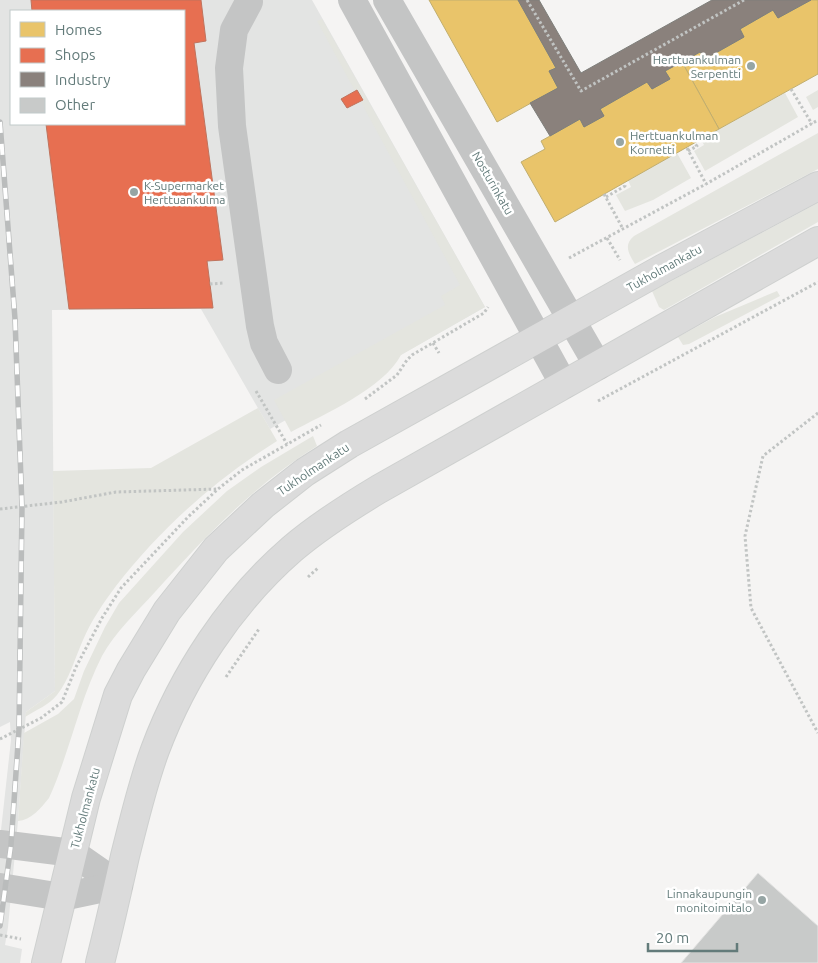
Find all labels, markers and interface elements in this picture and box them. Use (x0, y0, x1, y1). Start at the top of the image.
legend (10, 10, 185, 125)
text: Homes (55, 21, 102, 38)
text: Shops (55, 46, 96, 63)
place label: Herttuankulman Serpentti (653, 53, 741, 80)
marker: Herttuankulman Serpentti (745, 60, 757, 72)
text: Industry (55, 71, 110, 88)
text: Other (55, 96, 95, 113)
place label: Herttuankulman Kornetti (630, 129, 718, 156)
marker: Herttuankulman Kornetti (614, 136, 626, 148)
street label: Nosturinkatu (470, 149, 516, 217)
place label: K-Supermarket Herttuankulma (144, 179, 225, 206)
marker: K-Supermarket Herttuankulma (128, 186, 140, 198)
street label: Tukholmankatu (624, 242, 704, 294)
street label: Tukholmankatu (275, 440, 351, 498)
street label: Tukholmankatu (68, 766, 102, 850)
place label: Linnakaupungin monitoimitalo (667, 887, 752, 914)
marker: Linnakaupungin monitoimitalo (756, 894, 768, 906)
scale bar (648, 920, 737, 952)
text: 20 m (656, 929, 689, 946)

